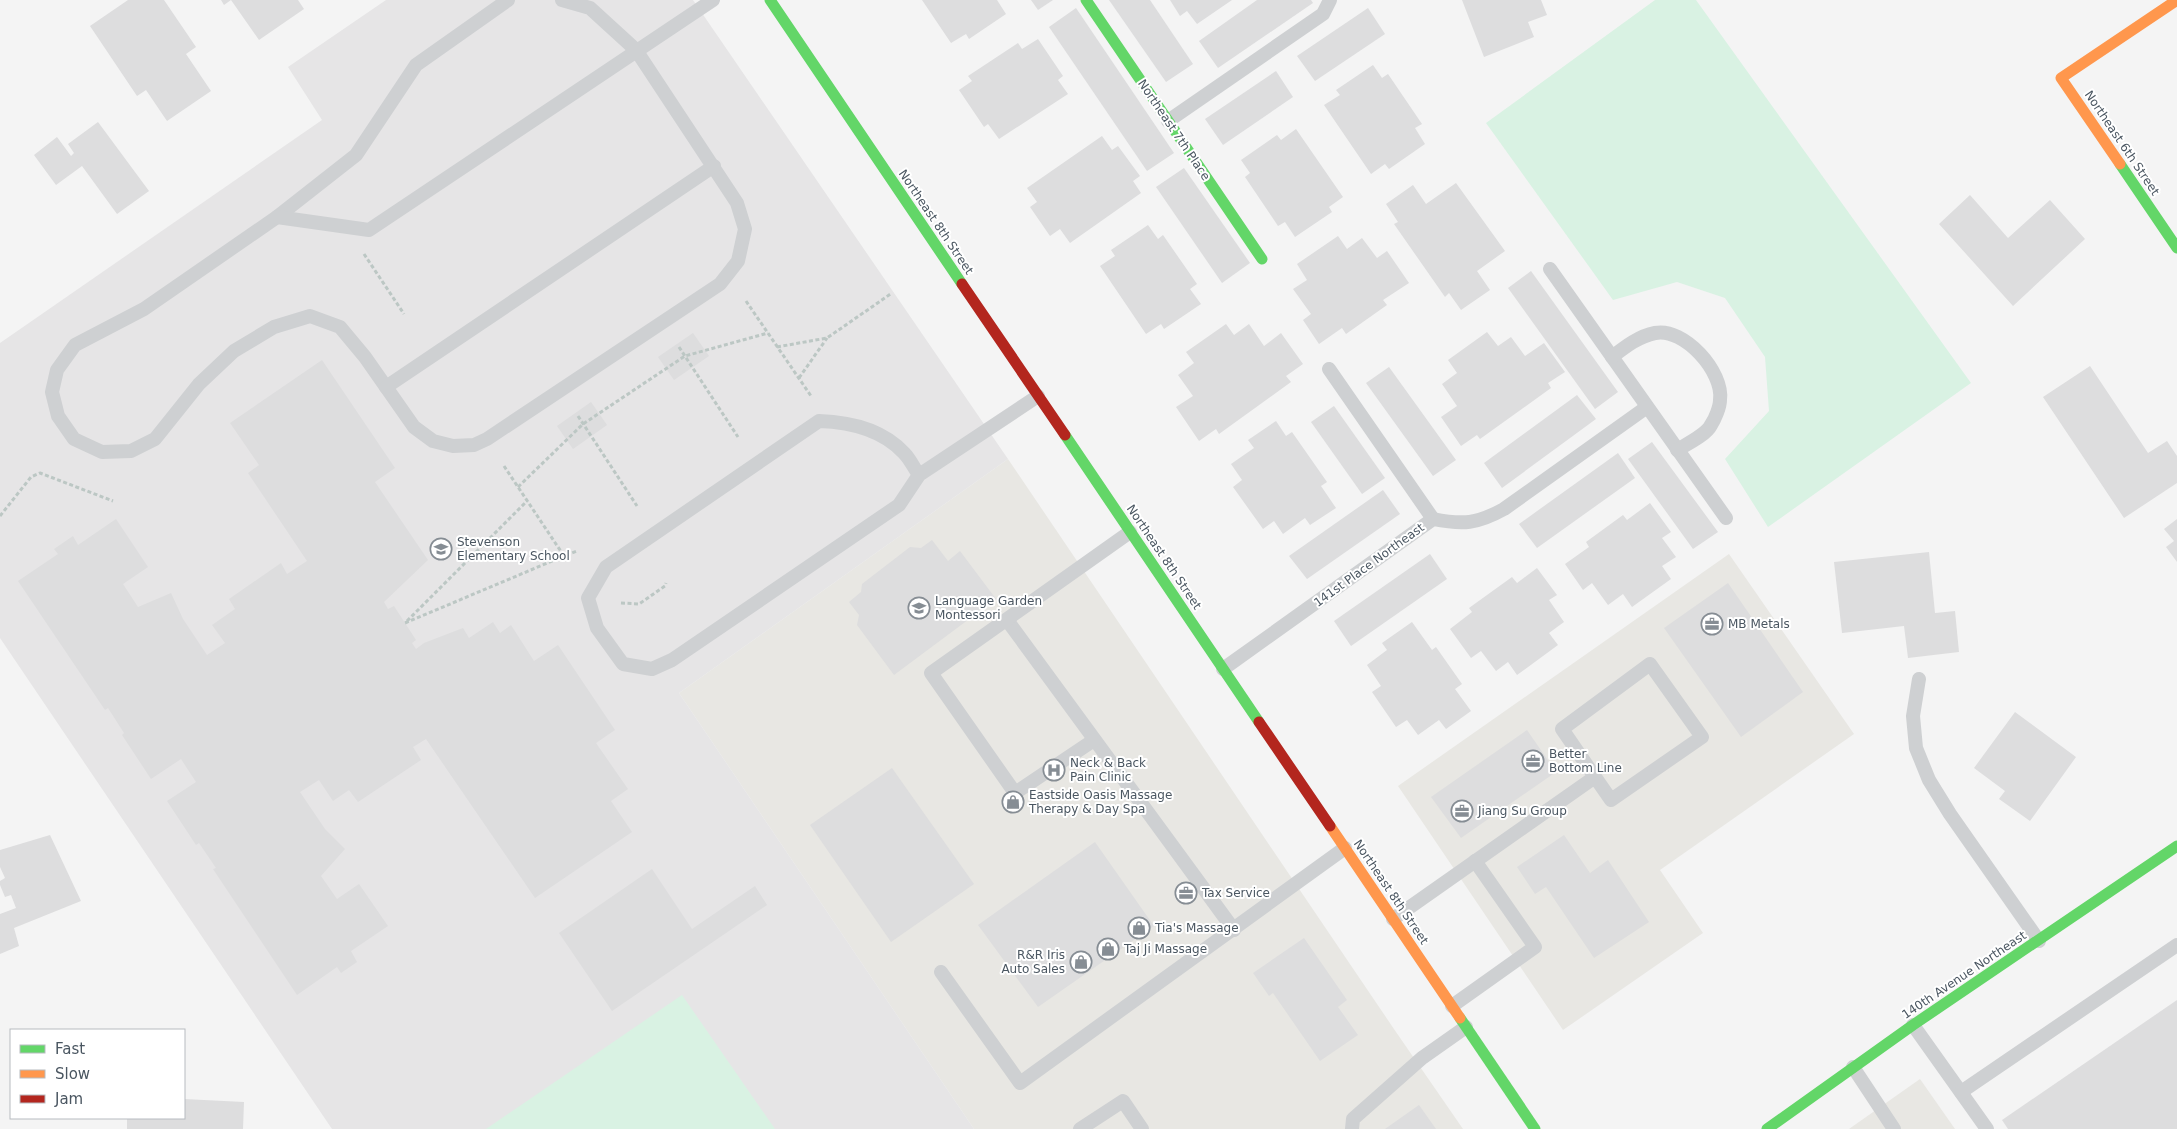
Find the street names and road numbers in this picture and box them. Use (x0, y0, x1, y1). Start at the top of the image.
street label: Northeast 7th Place (1135, 77, 1213, 183)
street label: Northeast 6th Street (2082, 88, 2162, 198)
street label: Northeast 8th Street (896, 167, 976, 277)
street label: Northeast 8th Street (1124, 502, 1204, 612)
street label: 141st Place Northeast (1311, 520, 1427, 610)
street label: Northeast 8th Street (1351, 837, 1431, 947)
street label: 140th Avenue Northeast (1899, 928, 2029, 1022)

